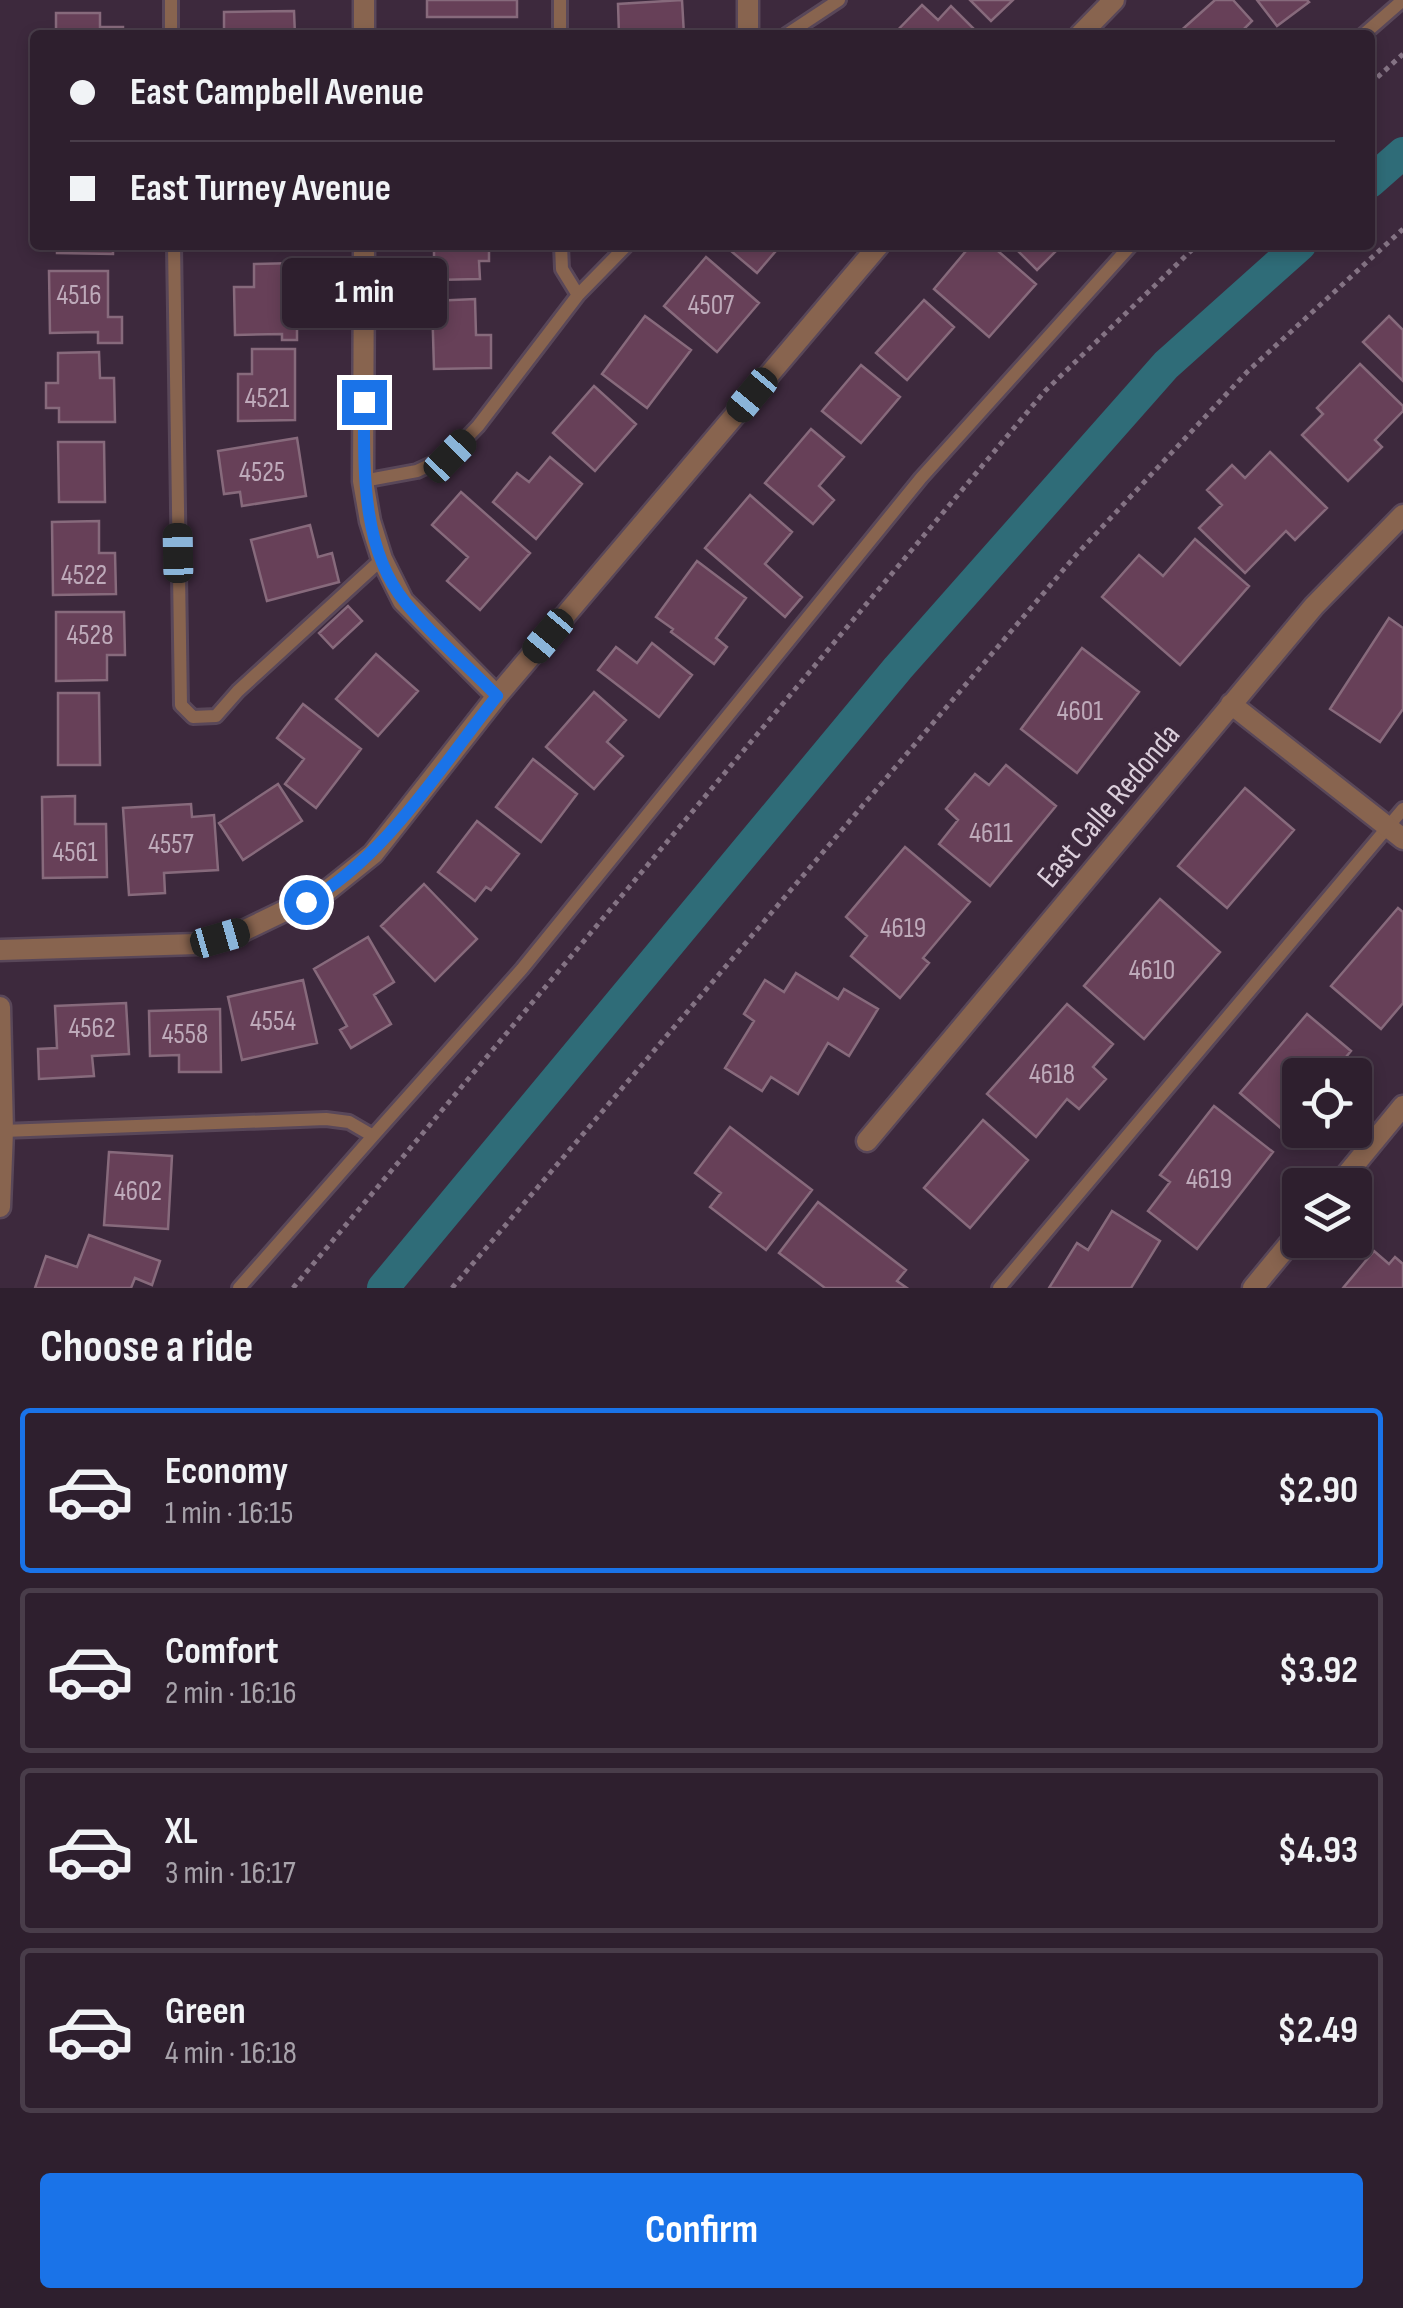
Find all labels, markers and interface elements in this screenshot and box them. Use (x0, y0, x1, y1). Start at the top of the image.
text: East Campbell Avenue (130, 70, 424, 115)
text: East Turney Avenue (130, 166, 391, 211)
callout: 1 min (282, 257, 446, 327)
text: 1 min (335, 273, 394, 312)
house number: 4516 (56, 279, 102, 312)
house number: 4507 (688, 289, 734, 322)
car (721, 362, 783, 428)
route end (342, 380, 387, 425)
house number: 4521 (245, 382, 289, 415)
car (418, 424, 482, 488)
house number: 4525 (239, 456, 285, 489)
car (162, 523, 194, 583)
house number: 4522 (61, 559, 107, 592)
car (517, 603, 579, 669)
house number: 4528 (67, 619, 113, 652)
house number: 4601 (1057, 695, 1103, 728)
street label: East Calle Redonda (1029, 716, 1189, 896)
house number: 4611 (969, 817, 1013, 850)
house number: 4557 (148, 828, 194, 861)
house number: 4561 (52, 836, 98, 869)
route start (284, 880, 329, 925)
house number: 4619 (880, 912, 926, 945)
car (187, 915, 253, 961)
house number: 4610 (1129, 954, 1175, 987)
house number: 4554 (250, 1005, 296, 1038)
house number: 4562 (68, 1012, 116, 1045)
house number: 4558 (162, 1018, 208, 1051)
house number: 4618 (1029, 1058, 1075, 1091)
map controls (1282, 1058, 1372, 1258)
button: locate (1282, 1058, 1372, 1148)
house number: 4619 (1186, 1163, 1232, 1196)
button: layers (1282, 1168, 1372, 1258)
house number: 4602 (114, 1175, 162, 1208)
text: Choose a ride (40, 1320, 253, 1375)
icon: car (45, 1446, 135, 1536)
text: Economy (165, 1449, 288, 1494)
text: $2.90 (1278, 1468, 1358, 1513)
text: 1 min · 16:15 (165, 1494, 293, 1533)
icon: car (45, 1626, 135, 1716)
text: Comfort (165, 1629, 279, 1674)
text: $3.92 (1279, 1648, 1358, 1693)
text: 2 min · 16:16 (165, 1674, 297, 1713)
icon: car (45, 1806, 135, 1896)
text: XL (165, 1809, 198, 1854)
text: $4.93 (1278, 1828, 1358, 1873)
text: 3 min · 16:17 (165, 1854, 295, 1893)
icon: car (45, 1986, 135, 2076)
text: Green (165, 1989, 246, 2034)
text: $2.49 (1277, 2008, 1358, 2053)
text: 4 min · 16:18 (165, 2034, 297, 2073)
button: Confirm (40, 2173, 1363, 2288)

